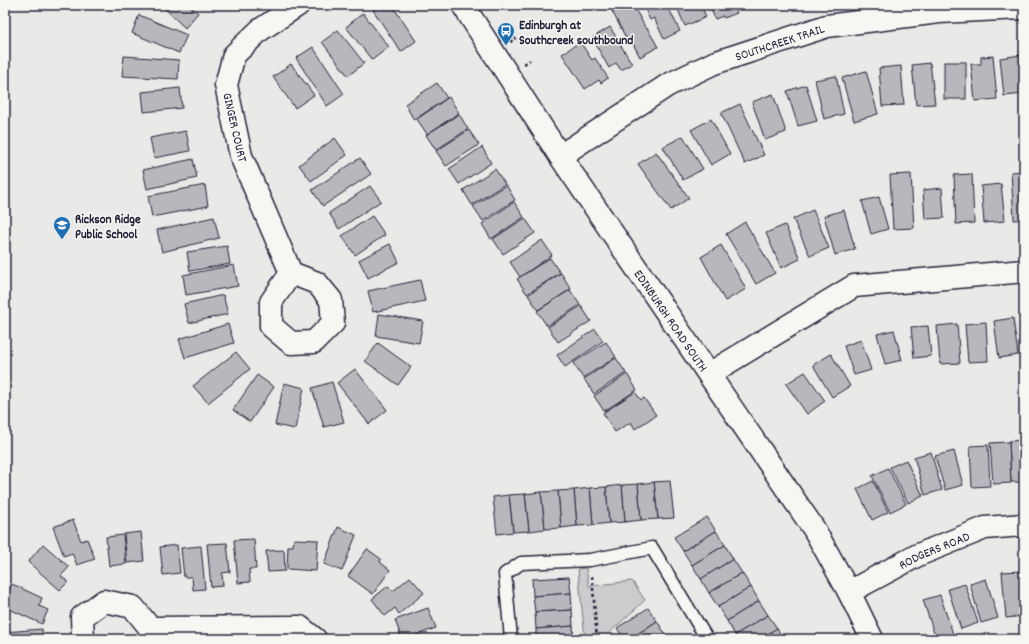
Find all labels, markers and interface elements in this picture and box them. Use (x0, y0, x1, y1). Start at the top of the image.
place label: Edinburgh at Southcreek southbound (519, 17, 633, 51)
street label: SOUTHCREEK TRAIL (733, 20, 828, 67)
bus stop icon: Edinburgh at Southcreek southbound (496, 21, 516, 46)
street label: GINGER COURT (216, 91, 251, 164)
place label: Rickson Ridge Public School (75, 211, 141, 245)
school or university icon: Rickson Ridge Public School (52, 215, 72, 240)
street label: EDINBURGH ROAD SOUTH (628, 267, 711, 376)
street label: RODGERS ROAD (896, 528, 973, 576)

